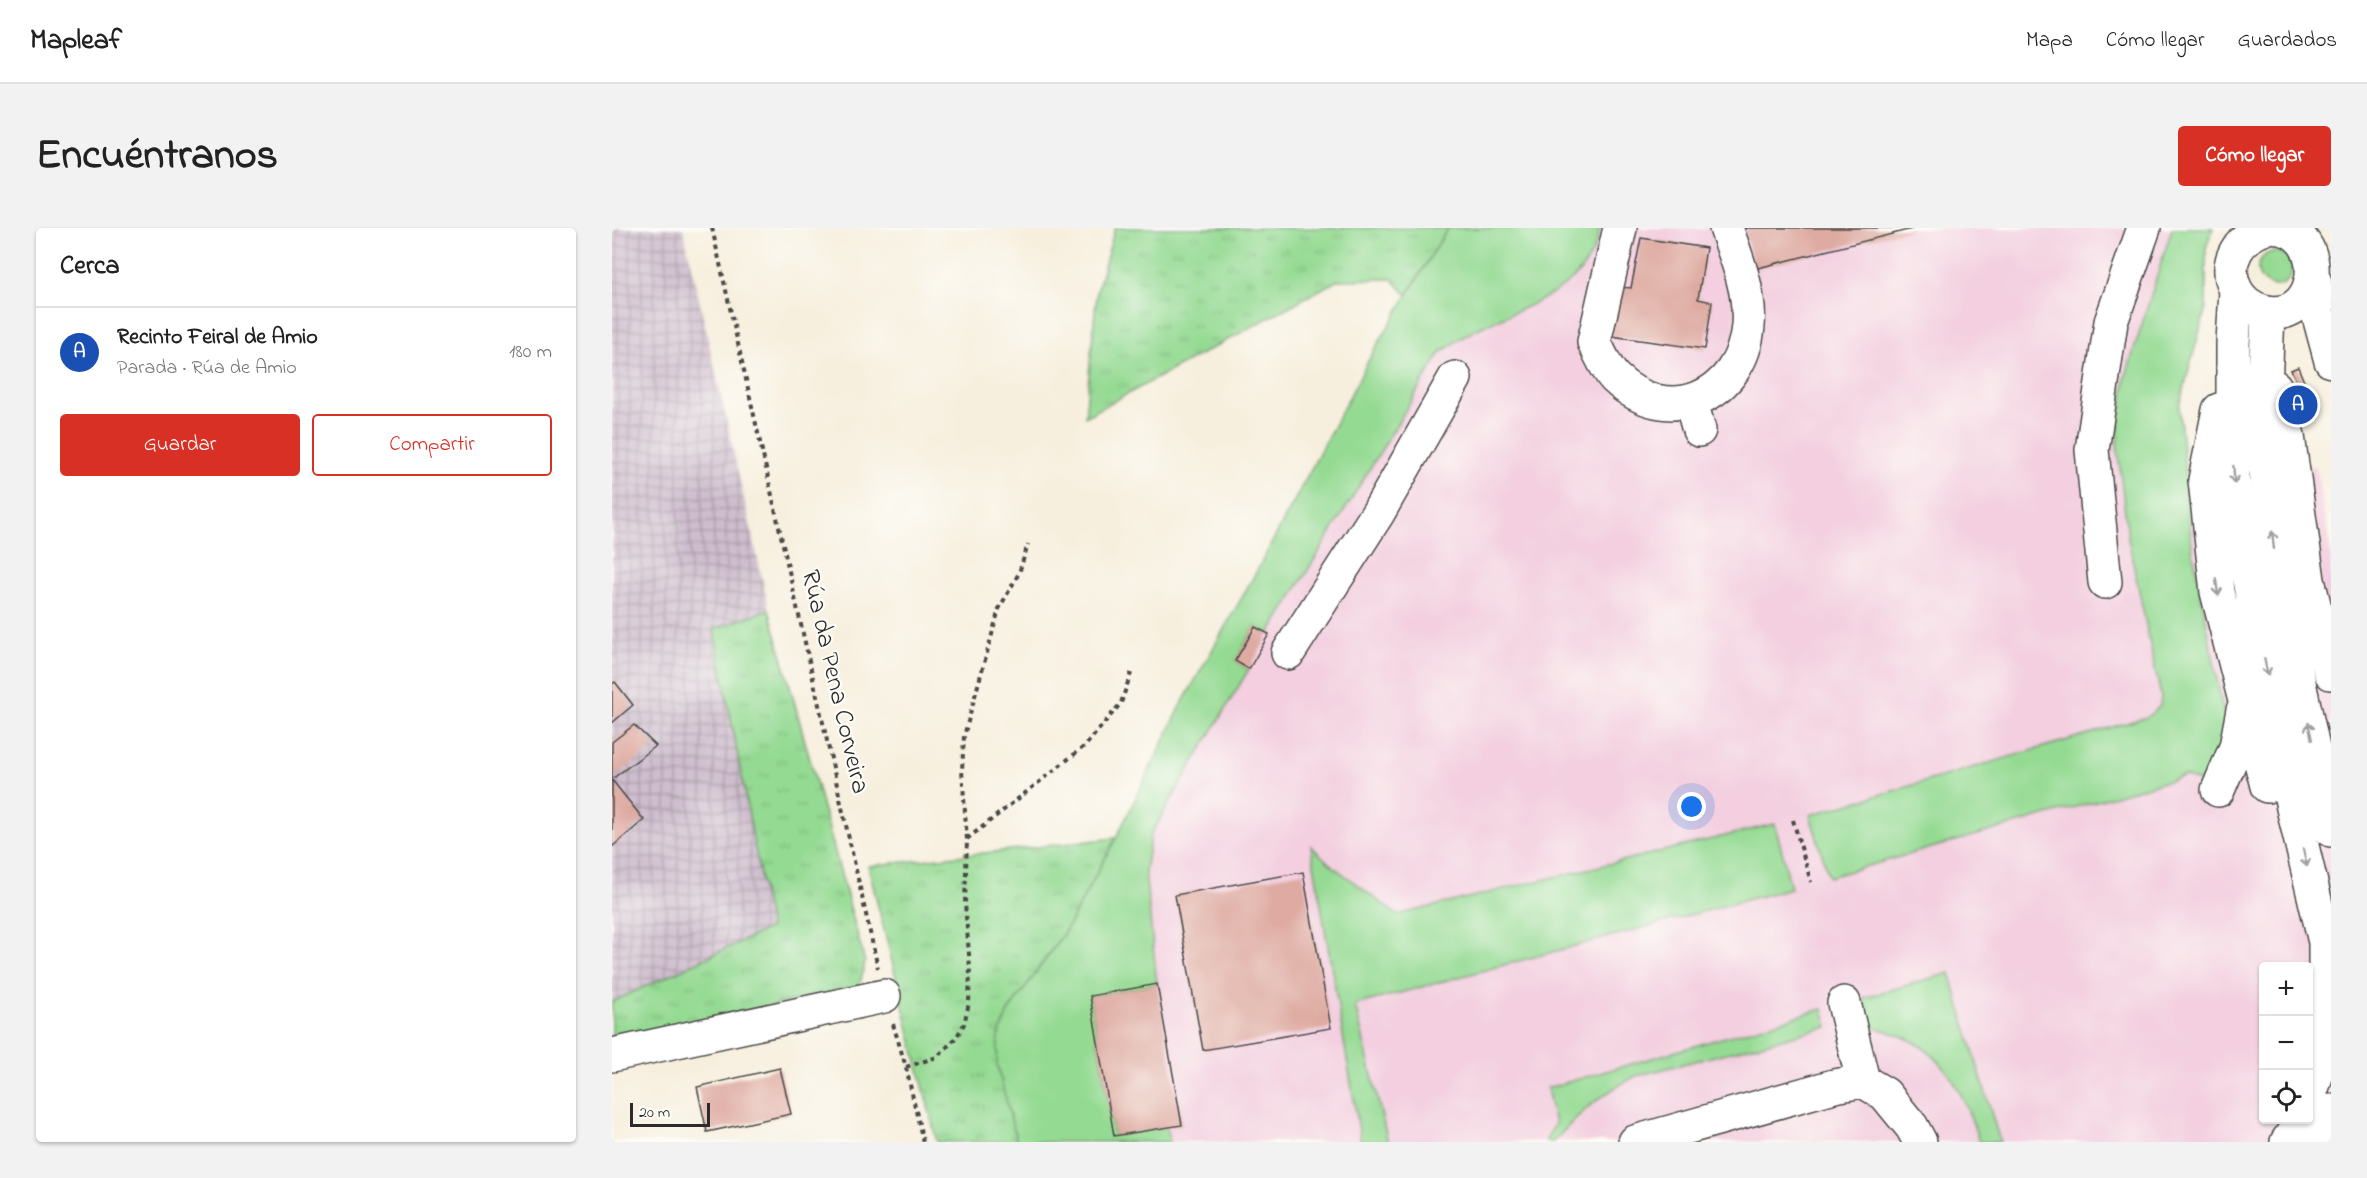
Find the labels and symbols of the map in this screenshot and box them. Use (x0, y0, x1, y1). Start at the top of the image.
pin: A (2278, 382, 2318, 428)
one-way arrow (2229, 464, 2240, 484)
one-way arrow (2267, 531, 2278, 550)
street label: Rúa da Pena Corveira (790, 566, 878, 798)
one-way arrow (2212, 577, 2223, 597)
one-way arrow (2261, 657, 2272, 676)
one-way arrow (2303, 722, 2315, 741)
your location (1677, 792, 1706, 821)
one-way arrow (2300, 848, 2311, 867)
scale bar (630, 1100, 710, 1128)

